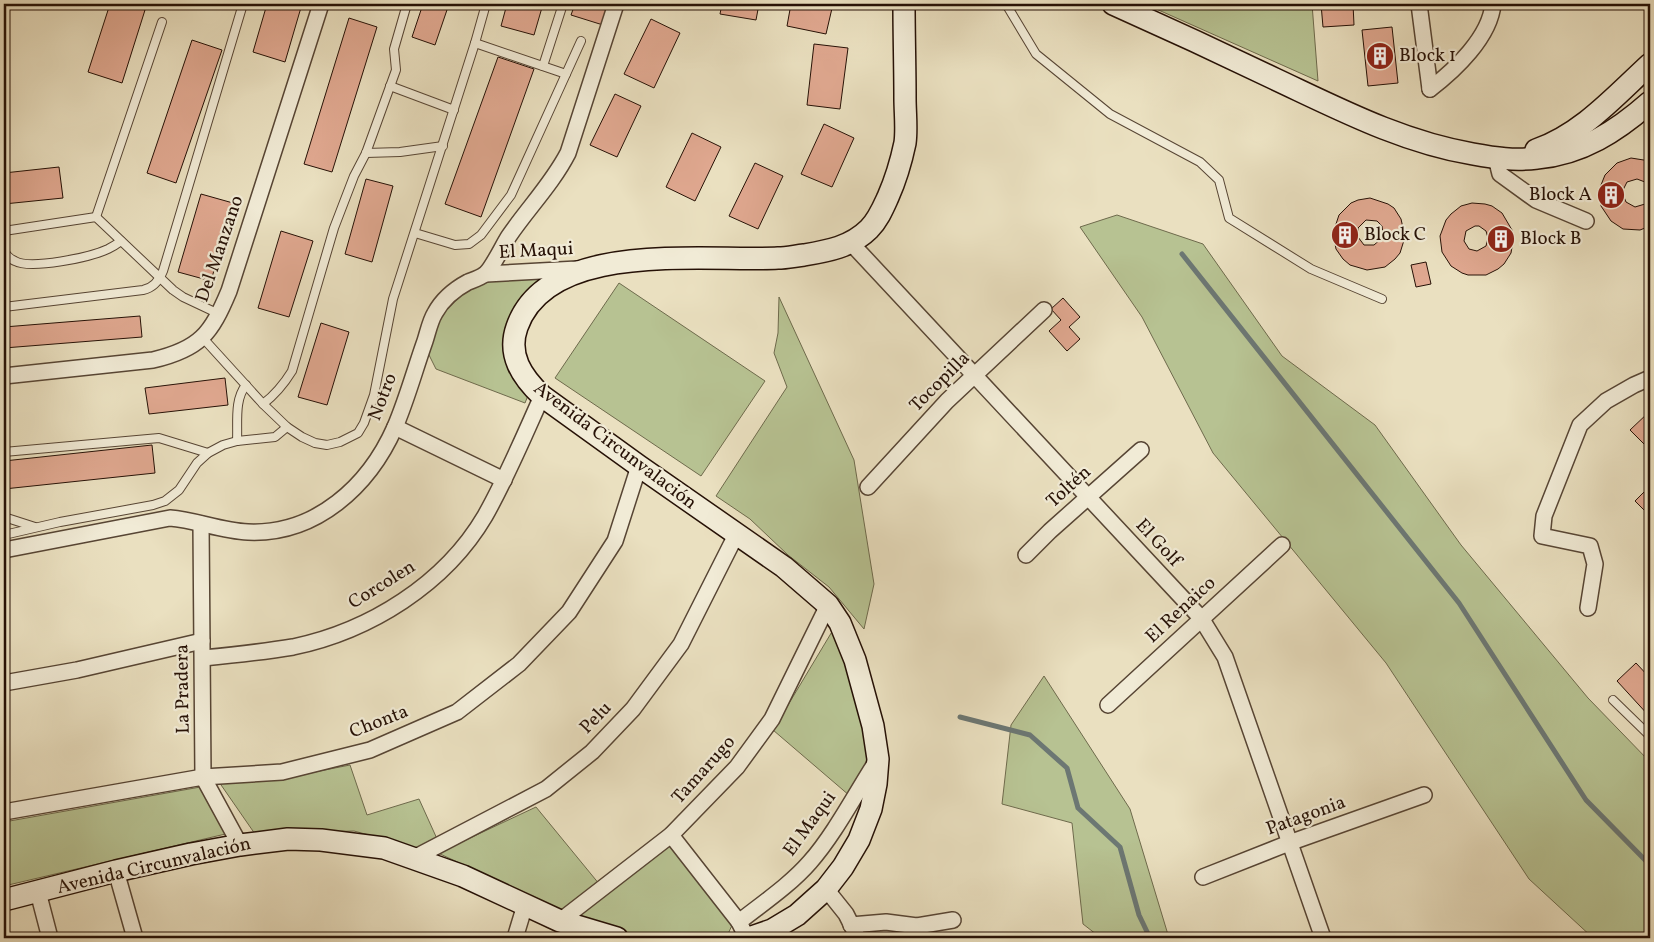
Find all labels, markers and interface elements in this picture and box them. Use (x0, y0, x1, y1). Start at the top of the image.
building icon: Block 1 (1365, 41, 1395, 71)
place label: Block 1 (1399, 43, 1456, 69)
building icon: Block A (1596, 180, 1626, 210)
place label: Block A (1529, 182, 1592, 208)
street label: Del Manzano (190, 192, 250, 306)
building icon: Block C (1330, 220, 1360, 250)
place label: Block C (1364, 222, 1426, 248)
building icon: Block B (1486, 224, 1516, 254)
place label: Block B (1520, 226, 1582, 252)
street label: El Maqui (498, 236, 574, 266)
street label: Tocopilla (904, 346, 976, 418)
street label: Notro (362, 369, 404, 425)
street label: Avenida Circunvalación (528, 376, 702, 516)
street label: Toltén (1041, 460, 1097, 514)
street label: El Golf (1129, 513, 1188, 574)
street label: Corcolen (343, 554, 421, 616)
street label: El Renaico (1140, 571, 1222, 649)
street label: La Pradera (169, 644, 197, 734)
street label: Pelu (574, 696, 618, 740)
street label: Chonta (346, 699, 412, 745)
street label: Tamarugo (666, 730, 742, 810)
street label: El Maqui (777, 786, 843, 862)
street label: Patagonia (1263, 790, 1349, 842)
street label: Avenida Circunvalación (54, 831, 254, 901)

